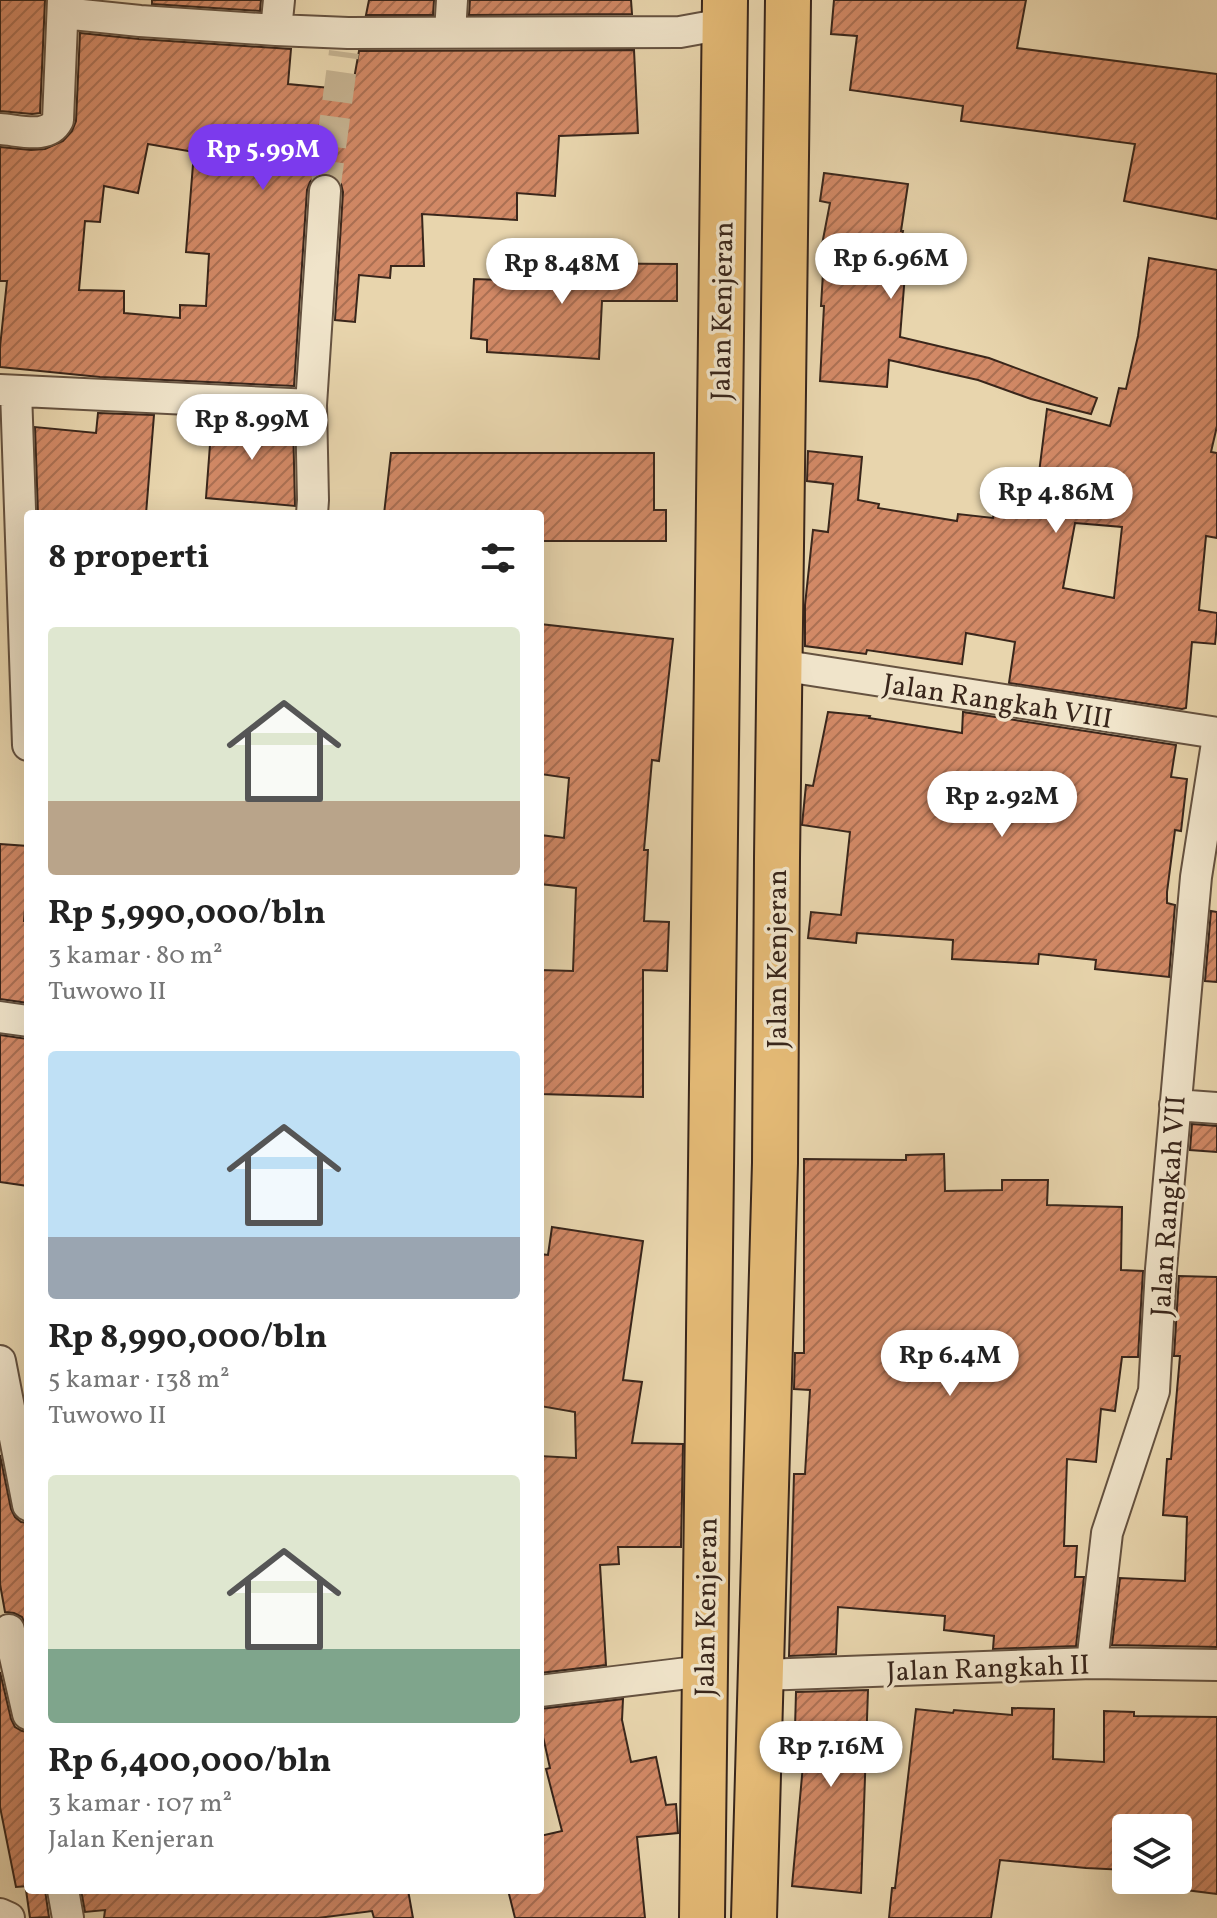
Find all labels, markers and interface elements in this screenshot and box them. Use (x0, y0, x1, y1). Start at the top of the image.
pin: Rp 5.99M (180, 124, 346, 192)
text: Rp 5.99M (206, 132, 320, 168)
street label: Jalan Kenjeran (702, 221, 745, 401)
pin: Rp 6.96M (808, 233, 974, 301)
pin: Rp 8.48M (479, 238, 645, 306)
text: Rp 6.96M (833, 241, 949, 277)
text: Rp 8.48M (504, 246, 620, 282)
pin: Rp 8.99M (169, 394, 335, 462)
text: Rp 8.99M (195, 402, 309, 438)
pin: Rp 4.86M (973, 467, 1139, 535)
text: Rp 4.86M (998, 475, 1114, 511)
text: 8 properti (48, 535, 210, 582)
icon: filters (476, 536, 520, 580)
street label: Jalan Rangkah VIII (880, 665, 1115, 740)
icon: home (212, 679, 356, 823)
pin: Rp 2.92M (919, 771, 1085, 839)
text: Rp 2.92M (945, 779, 1059, 815)
street label: Jalan Kenjeran (759, 869, 798, 1049)
text: Rp 5,990,000/bln (48, 891, 326, 938)
text: 3 kamar · 80 m² (48, 938, 223, 974)
text: Tuwowo II (48, 974, 167, 1010)
street label: Jalan Rangkah VII (1142, 1094, 1197, 1318)
icon: home (212, 1103, 356, 1247)
text: Rp 8,990,000/bln (48, 1315, 327, 1362)
pin: Rp 6.4M (876, 1330, 1024, 1398)
text: Rp 6.4M (899, 1338, 1001, 1374)
text: 5 kamar · 138 m² (48, 1362, 230, 1398)
text: Tuwowo II (48, 1398, 167, 1434)
street label: Jalan Kenjeran (686, 1517, 729, 1697)
icon: home (212, 1527, 356, 1671)
street label: Jalan Rangkah II (886, 1646, 1090, 1693)
pin: Rp 7.16M (748, 1721, 914, 1789)
text: Rp 7.16M (778, 1729, 884, 1765)
text: Rp 6,400,000/bln (48, 1739, 331, 1786)
text: 3 kamar · 107 m² (48, 1786, 232, 1822)
map controls (1112, 1814, 1192, 1894)
button: layers (1112, 1814, 1192, 1894)
text: Jalan Kenjeran (48, 1822, 214, 1858)

